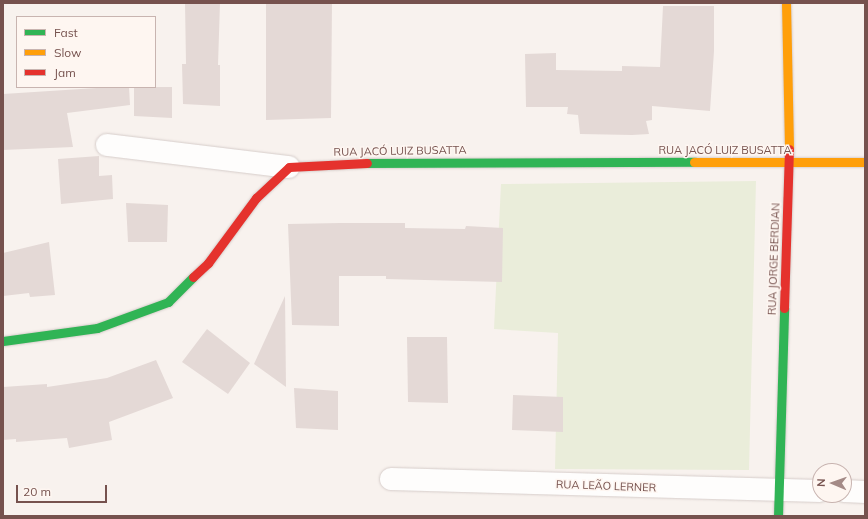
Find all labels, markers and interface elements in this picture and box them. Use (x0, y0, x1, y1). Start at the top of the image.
legend (16, 16, 156, 88)
text: Fast (54, 25, 78, 40)
text: Slow (54, 45, 82, 60)
text: Jam (54, 65, 76, 80)
street label: RUA JACÓ LUIZ BUSATTA (333, 143, 467, 159)
street label: RUA JACÓ LUIZ BUSATTA (658, 143, 792, 157)
street label: RUA JORGE BERDIAN (765, 203, 783, 315)
north arrow (812, 463, 852, 503)
scale bar (18, 477, 109, 503)
street label: RUA LEÃO LERNER (556, 478, 656, 494)
text: N (814, 478, 828, 487)
text: 20 m (23, 484, 51, 499)

